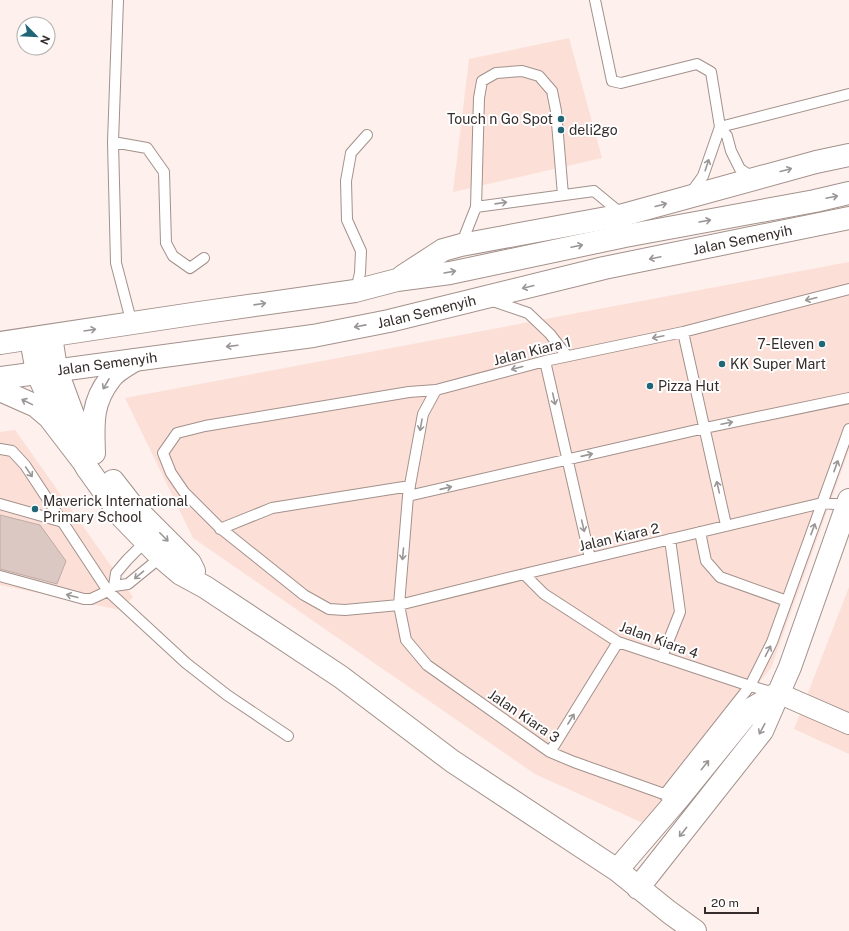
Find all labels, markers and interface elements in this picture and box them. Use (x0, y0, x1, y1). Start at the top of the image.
north arrow (16, 16, 56, 56)
text: N (38, 34, 52, 46)
place label: Touch n Go Spot (447, 111, 553, 127)
marker: Touch n Go Spot (556, 114, 566, 124)
place label: deli2go (569, 122, 618, 138)
marker: deli2go (556, 125, 566, 135)
one-way arrow (704, 158, 711, 171)
one-way arrow (779, 166, 792, 173)
one-way arrow (826, 193, 839, 201)
one-way arrow (494, 199, 507, 207)
one-way arrow (654, 201, 667, 208)
one-way arrow (698, 217, 711, 225)
street label: Jalan Semenyih (691, 222, 794, 258)
one-way arrow (570, 241, 583, 249)
one-way arrow (648, 254, 661, 262)
one-way arrow (443, 268, 456, 276)
one-way arrow (522, 284, 535, 291)
street label: Jalan Semenyih (376, 292, 478, 331)
one-way arrow (805, 295, 818, 303)
one-way arrow (253, 300, 266, 308)
one-way arrow (354, 323, 367, 331)
one-way arrow (83, 326, 96, 334)
one-way arrow (652, 333, 665, 341)
street label: Jalan Kiara 1 (492, 334, 572, 368)
place label: 7-Eleven (757, 336, 814, 352)
marker: 7-Eleven (817, 339, 827, 349)
one-way arrow (226, 342, 239, 350)
street label: Jalan Semenyih (56, 349, 158, 378)
place label: KK Super Mart (730, 356, 826, 372)
marker: KK Super Mart (717, 359, 727, 369)
one-way arrow (511, 365, 524, 373)
one-way arrow (102, 378, 110, 390)
place label: Pizza Hut (658, 378, 720, 394)
marker: Pizza Hut (645, 381, 655, 391)
one-way arrow (551, 392, 559, 405)
one-way arrow (22, 398, 34, 405)
one-way arrow (417, 418, 425, 431)
one-way arrow (720, 419, 733, 427)
one-way arrow (580, 451, 593, 459)
one-way arrow (832, 460, 840, 472)
one-way arrow (25, 466, 33, 477)
one-way arrow (713, 481, 721, 494)
one-way arrow (440, 483, 453, 491)
place label: Maverick International Primary School (43, 493, 188, 525)
marker: Maverick International Primary School (30, 504, 40, 514)
one-way arrow (579, 519, 587, 532)
street label: Jalan Kiara 2 (577, 520, 661, 554)
one-way arrow (809, 523, 817, 535)
one-way arrow (159, 532, 169, 542)
one-way arrow (400, 547, 407, 560)
one-way arrow (134, 570, 145, 579)
one-way arrow (65, 591, 78, 599)
street label: Jalan Kiara 4 (618, 618, 701, 662)
one-way arrow (764, 645, 772, 657)
street label: Jalan Kiara 3 (485, 686, 563, 746)
one-way arrow (567, 713, 575, 724)
one-way arrow (758, 723, 766, 735)
one-way arrow (701, 760, 710, 770)
one-way arrow (678, 826, 687, 837)
scale bar (705, 889, 758, 915)
text: 20 m (711, 896, 739, 910)

